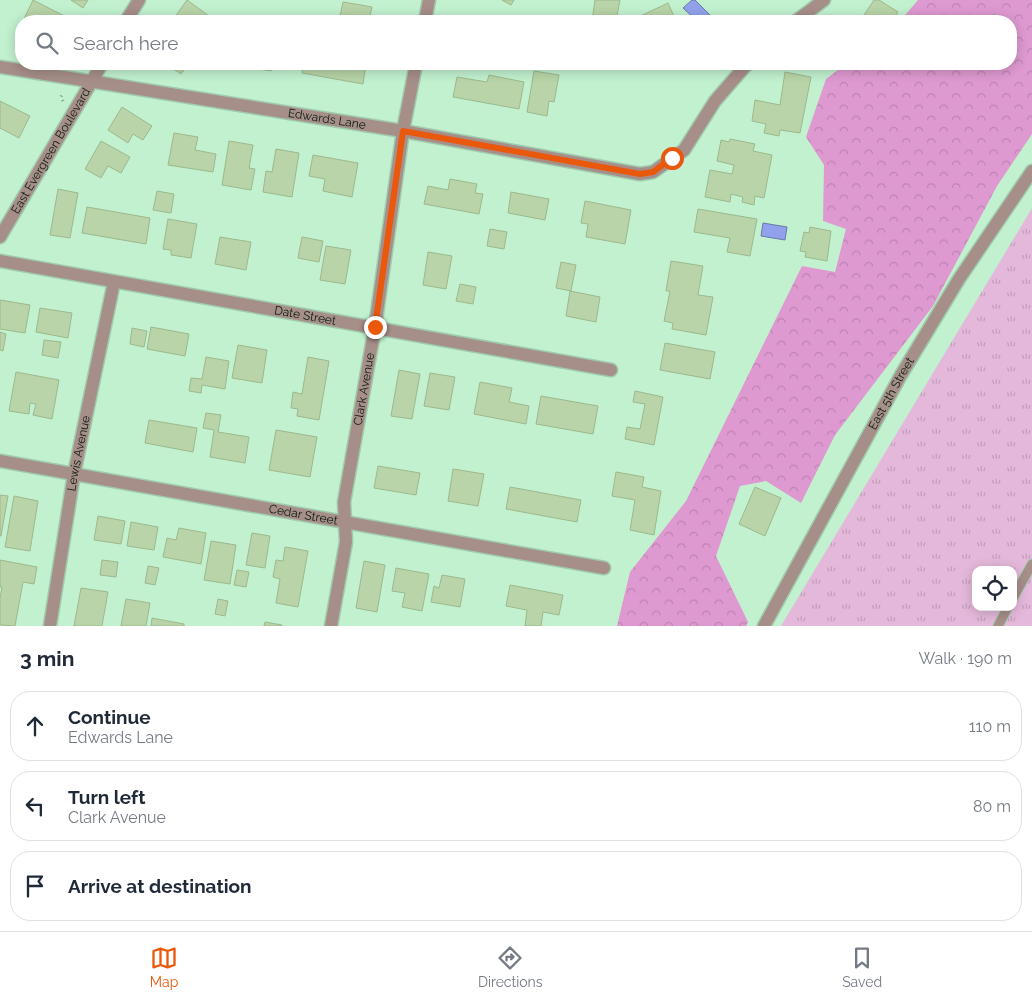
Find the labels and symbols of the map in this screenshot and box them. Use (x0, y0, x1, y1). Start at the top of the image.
street label: East Evergreen Boulevard (8, 86, 93, 216)
street label: Edwards Lane (287, 106, 367, 132)
route start (661, 147, 684, 170)
street label: Date Street (273, 303, 337, 328)
route end (364, 316, 387, 339)
street label: Clark Avenue (351, 352, 377, 427)
street label: East 5th Street (865, 355, 917, 432)
street label: Lewis Avenue (64, 414, 93, 492)
street label: Cedar Street (268, 502, 339, 528)

